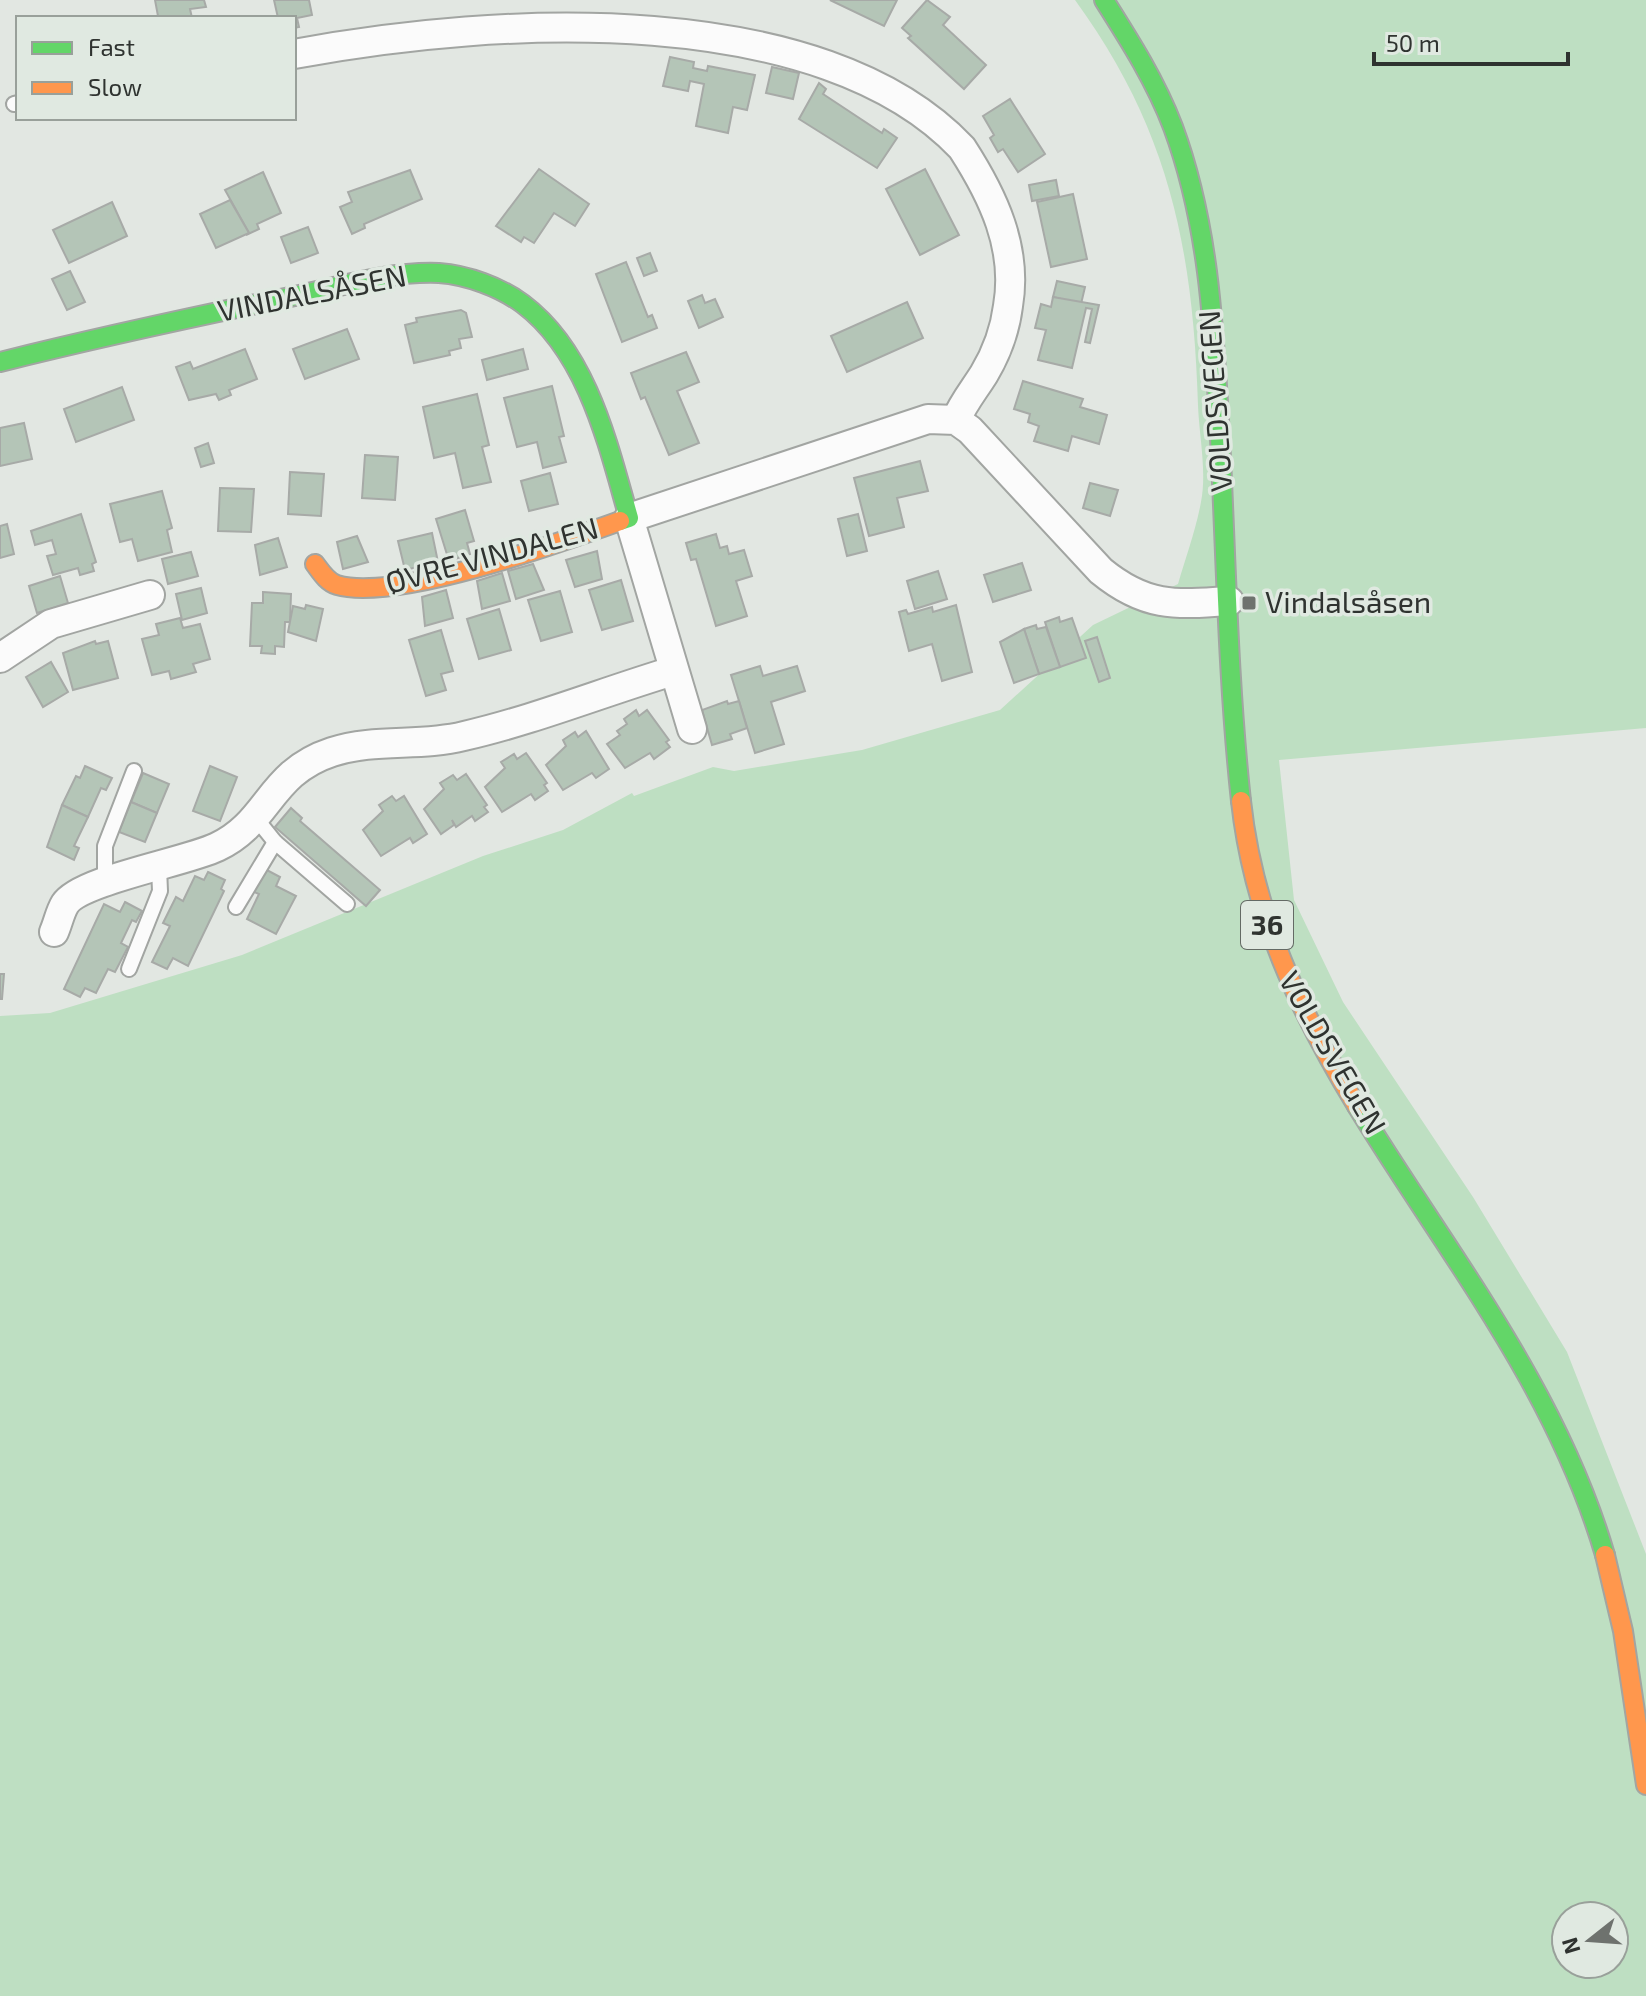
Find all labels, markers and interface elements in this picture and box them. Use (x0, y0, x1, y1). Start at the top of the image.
legend (16, 16, 296, 120)
scale bar (1374, 16, 1568, 66)
text: 50 m (1386, 28, 1440, 57)
text: Fast (88, 32, 135, 61)
text: Slow (88, 72, 142, 101)
street label: VINDALSÅSEN (214, 256, 409, 328)
street label: VOLDSVEGEN (1190, 309, 1238, 493)
street label: ØVRE VINDALEN (381, 508, 602, 600)
place label: Vindalsåsen (1265, 583, 1431, 619)
marker: Vindalsåsen (1240, 594, 1258, 612)
road number: 36 (1241, 901, 1293, 949)
street label: VOLDSVEGEN (1273, 964, 1395, 1140)
north arrow (1550, 1900, 1630, 1980)
text: N (1555, 1935, 1585, 1958)

